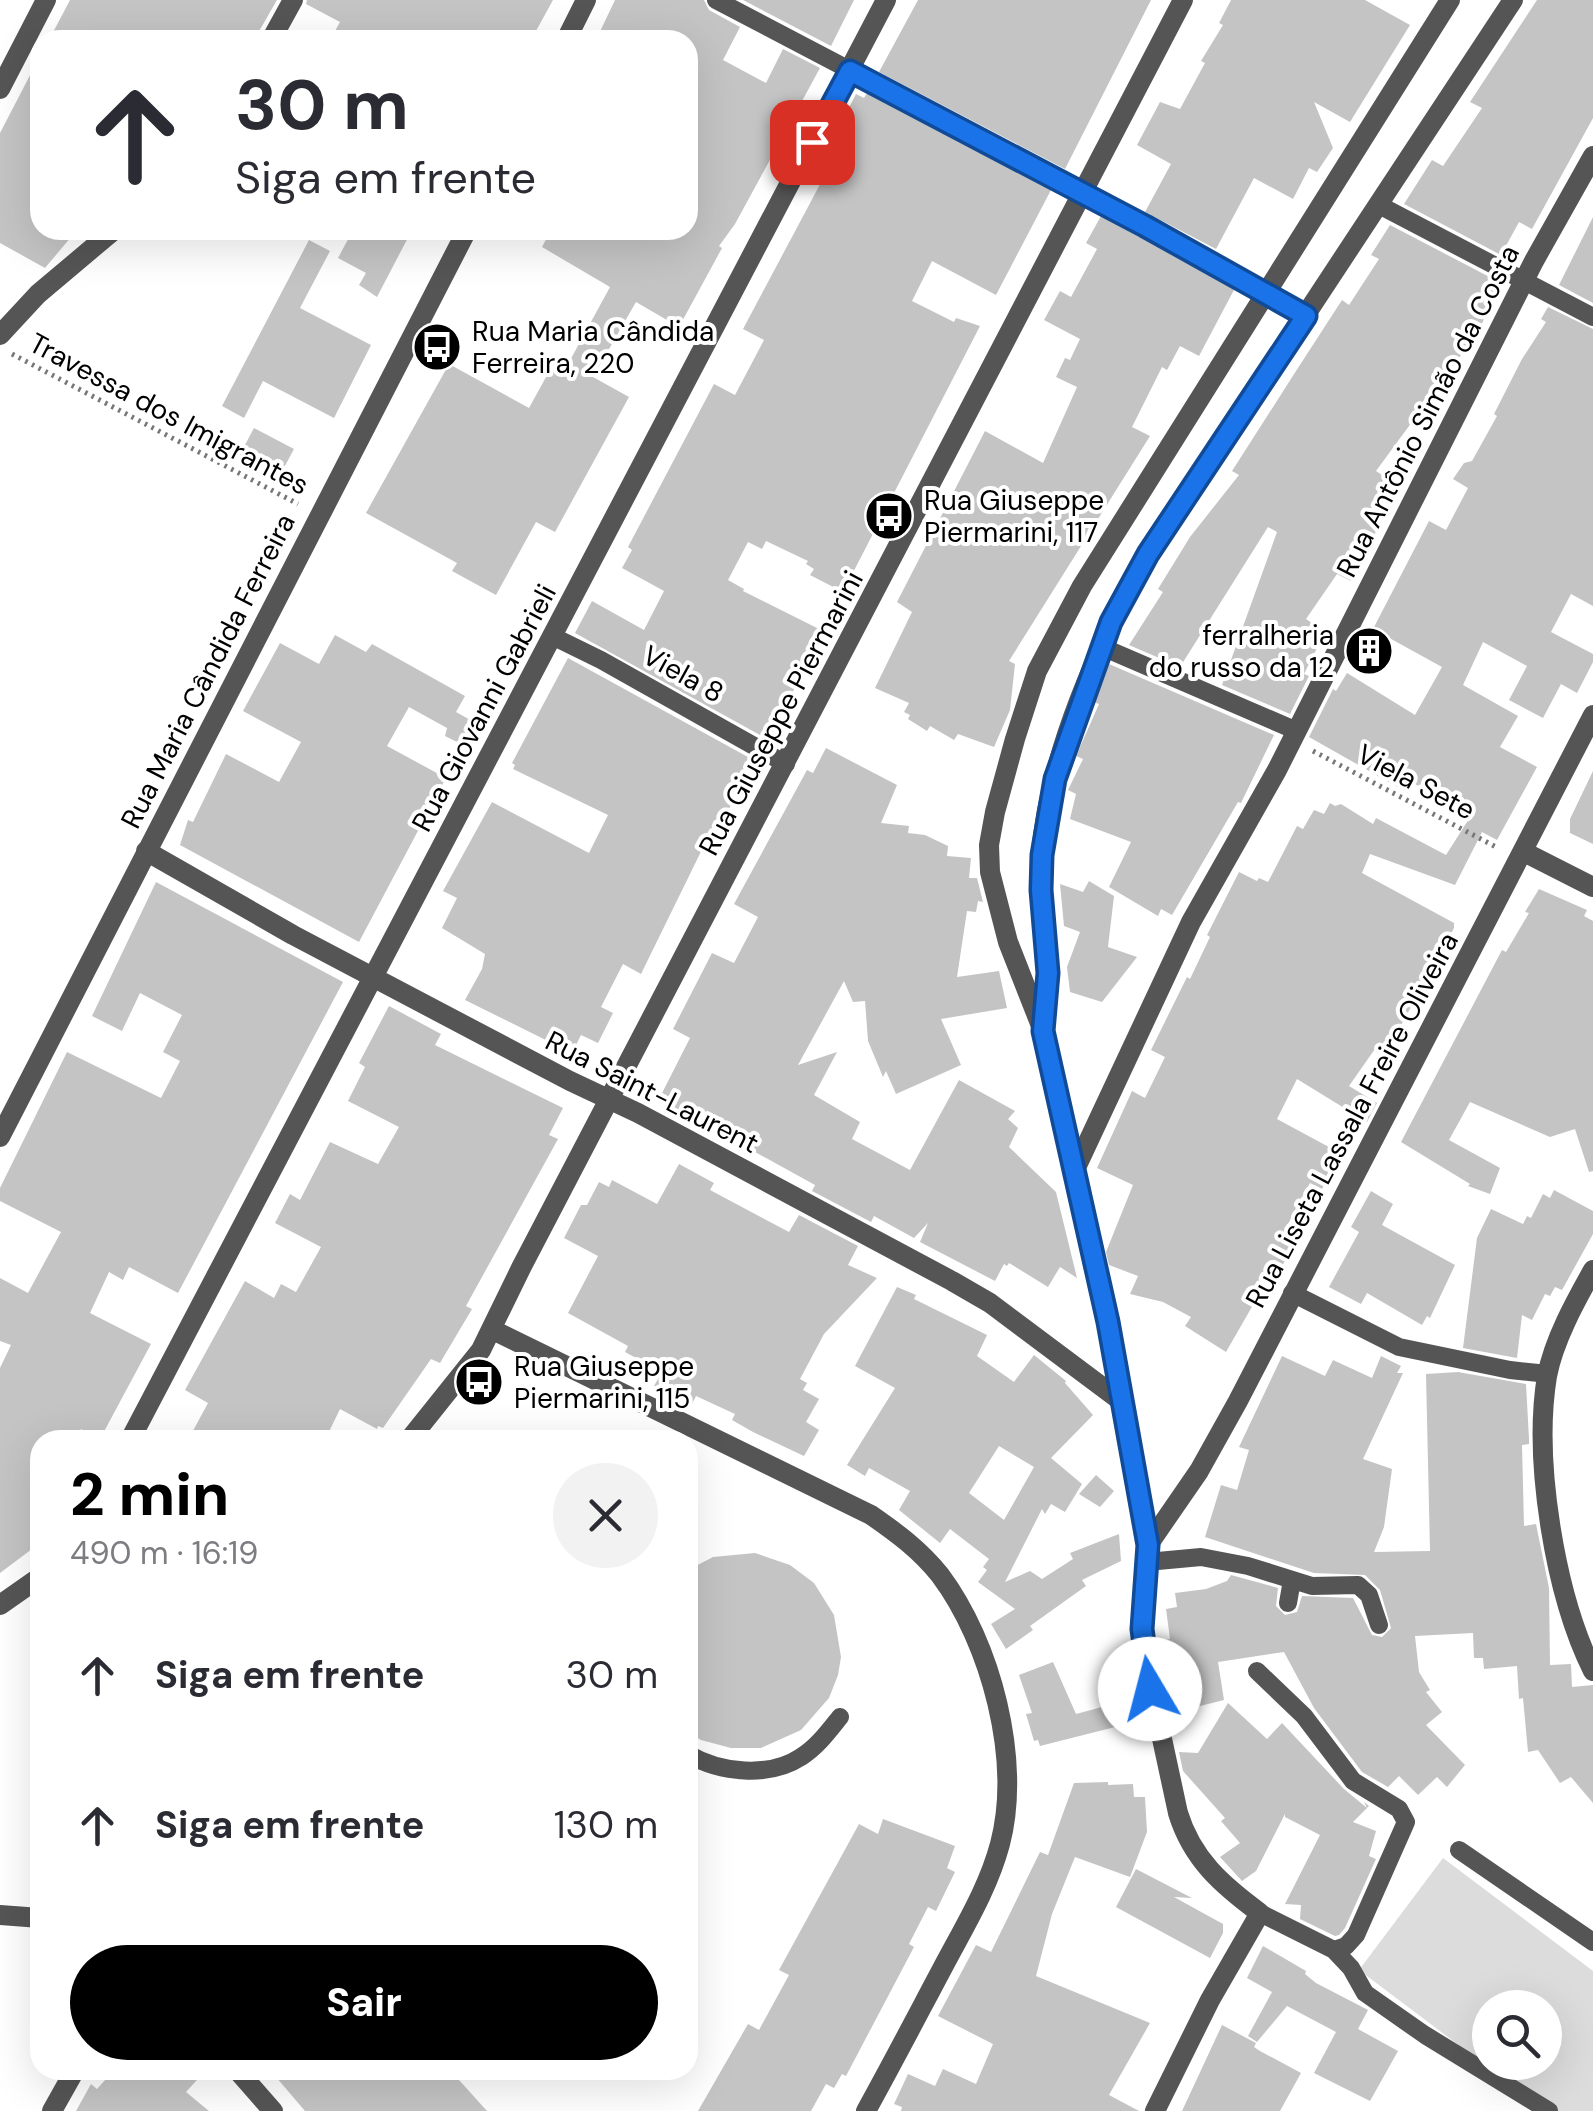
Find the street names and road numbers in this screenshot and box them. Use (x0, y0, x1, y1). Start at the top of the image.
street label: Rua Antônio Simão da Costa (1328, 239, 1528, 583)
street label: Travessa dos Imigrantes (23, 325, 315, 503)
street label: Rua Maria Cândida Ferreira (112, 507, 304, 835)
street label: Rua Giuseppe Piermarini (690, 564, 872, 862)
street label: Rua Giovanni Gabrieli (403, 578, 565, 838)
street label: Viela 8 (636, 637, 730, 711)
street label: Viela Sete (1351, 736, 1481, 828)
street label: Rua Liseta Lassala Freire Oliveira (1237, 926, 1467, 1314)
street label: Rua Saint-Laurent (539, 1022, 765, 1162)

